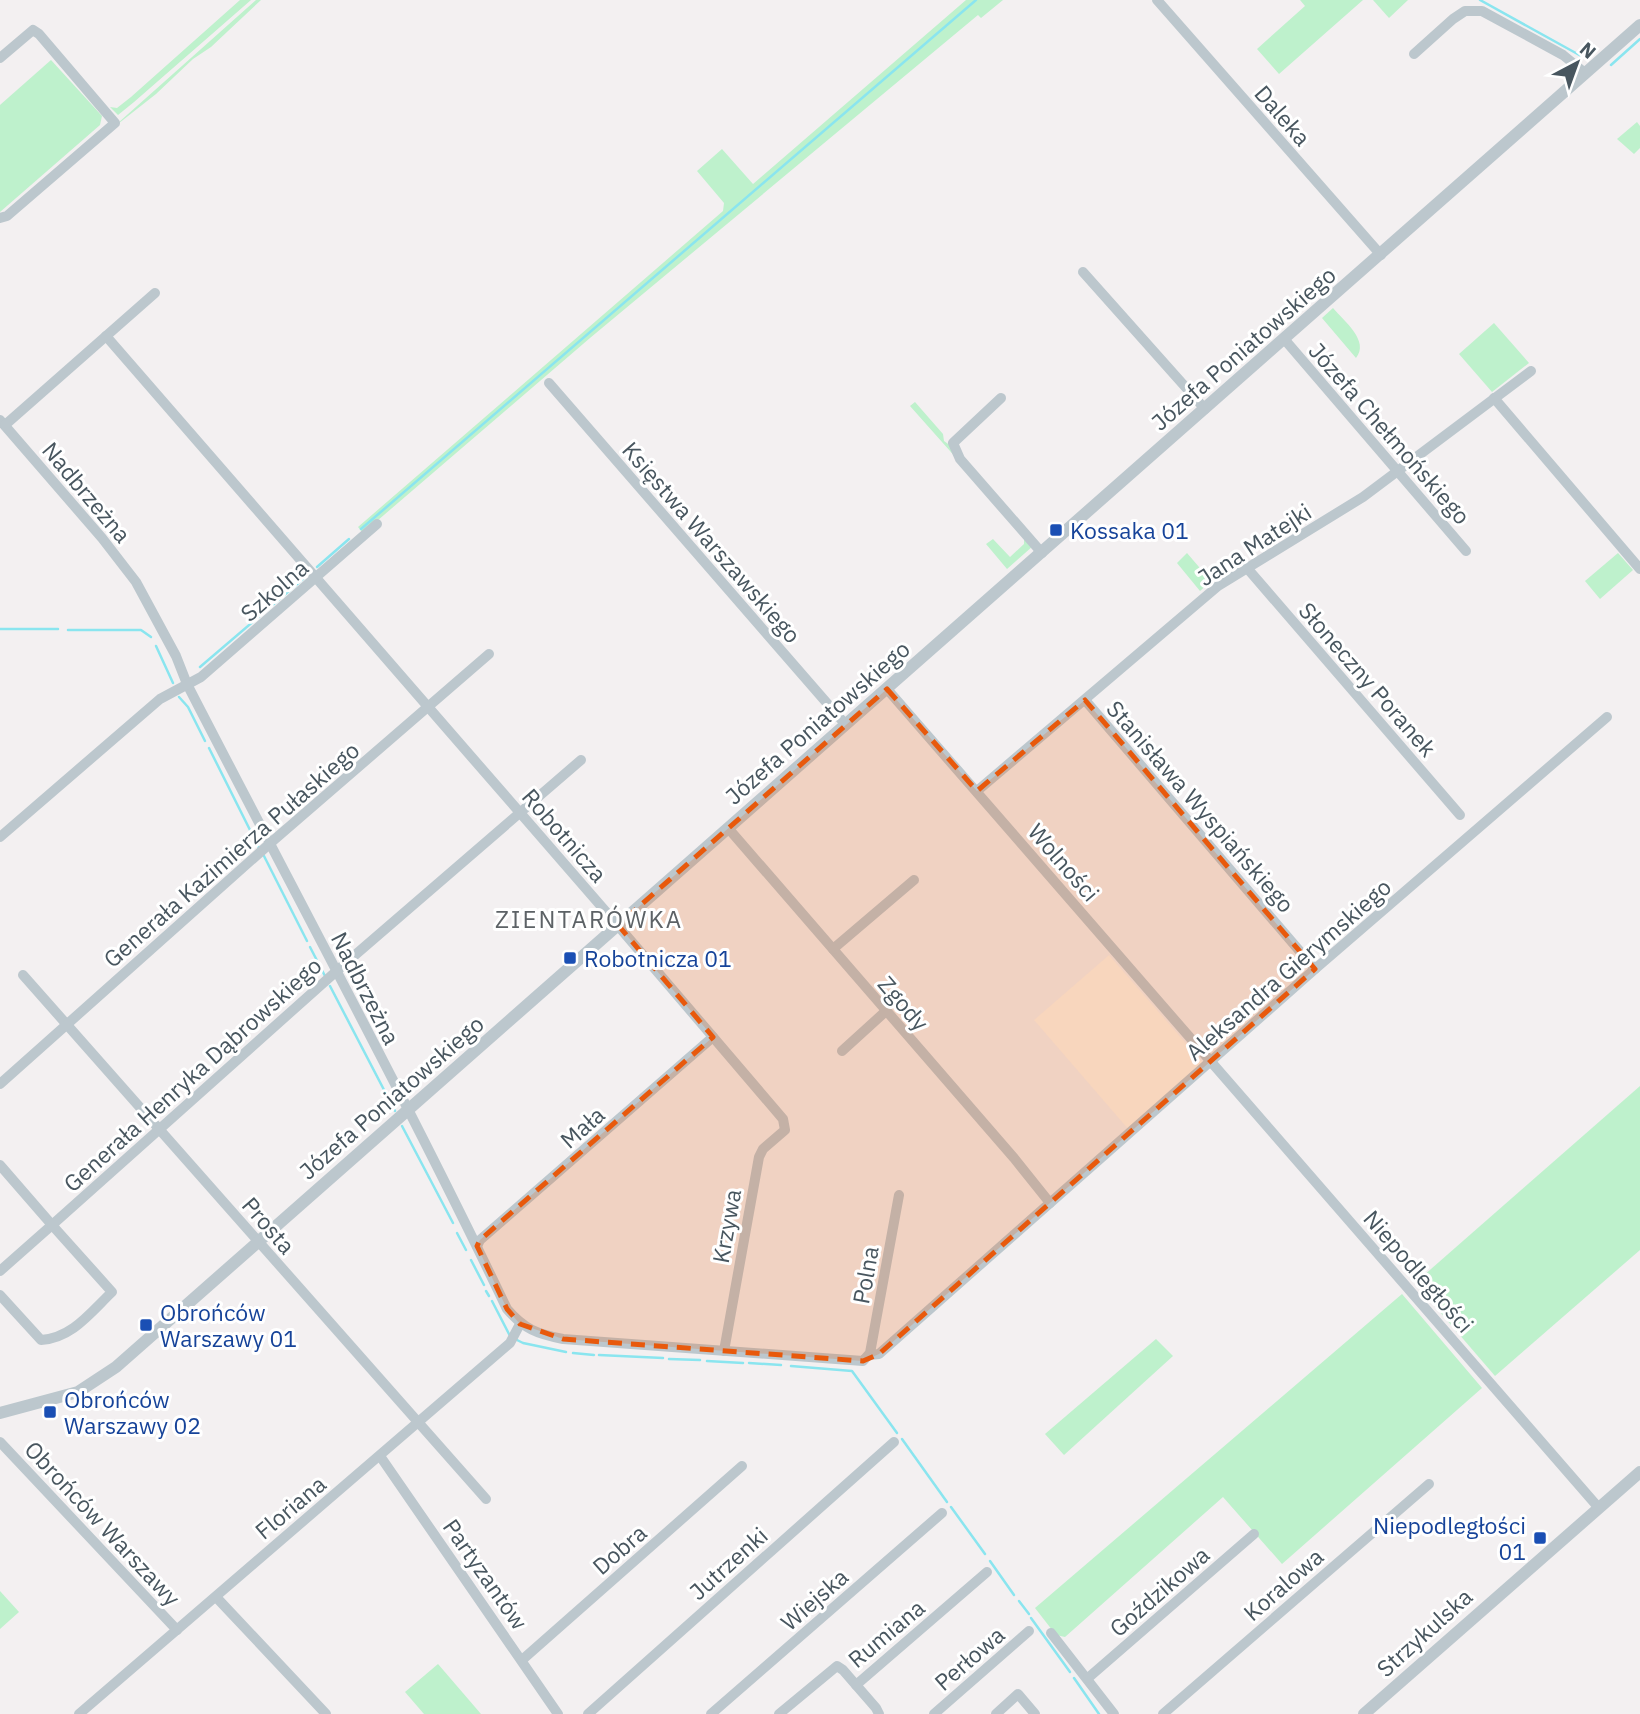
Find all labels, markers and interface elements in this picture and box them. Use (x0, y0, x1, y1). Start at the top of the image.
north arrow (1542, 28, 1612, 98)
text: N (1575, 37, 1601, 64)
street label: Daleka (1248, 78, 1318, 152)
street label: Józefa Poniatowskiego (1144, 260, 1342, 436)
street label: Józefa Chełmońskiego (1303, 336, 1477, 530)
street label: Nadbrzeżna (36, 435, 138, 549)
street label: Księstwa Warszawskiego (616, 435, 808, 649)
street label: Jana Matejki (1191, 496, 1317, 592)
place label: Kossaka 01 (1070, 515, 1189, 545)
marker: Kossaka 01 (1048, 522, 1064, 538)
street label: Szkolna (234, 552, 314, 628)
street label: Słoneczny Poranek (1293, 596, 1443, 762)
street label: Józefa Poniatowskiego (718, 634, 916, 810)
street label: Stanisława Wyspiańskiego (1101, 694, 1301, 918)
street label: Generała Kazimierza Pułaskiego (97, 735, 365, 973)
street label: Robotnicza (516, 782, 614, 888)
street label: Wolności (1022, 817, 1106, 907)
street label: Aleksandra Gierymskiego (1179, 872, 1397, 1066)
district label: ZIENTARÓWKA (495, 903, 683, 935)
street label: Nadbrzeżna (325, 927, 407, 1049)
place label: Robotnicza 01 (584, 943, 732, 973)
street label: Generała Henryka Dąbrowskiego (57, 950, 327, 1198)
marker: Robotnicza 01 (562, 950, 578, 966)
street label: Zgody (872, 969, 936, 1037)
street label: Józefa Poniatowskiego (292, 1009, 490, 1185)
street label: Mała (553, 1099, 611, 1155)
street label: Krzywa (705, 1187, 747, 1265)
street label: Prosta (236, 1190, 302, 1260)
street label: Niepodległości (1357, 1203, 1481, 1339)
street label: Polna (845, 1244, 885, 1306)
place label: Obrońców Warszawy 01 (160, 1297, 297, 1353)
marker: Obrońców Warszawy 01 (138, 1317, 154, 1333)
place label: Obrońców Warszawy 02 (64, 1384, 201, 1440)
marker: Obrońców Warszawy 02 (42, 1404, 58, 1420)
street label: Obrońców Warszawy (19, 1434, 188, 1612)
street label: Floriana (248, 1469, 332, 1545)
place label: Niepodległości 01 (1373, 1510, 1526, 1566)
street label: Partyzantów (437, 1513, 535, 1635)
street label: Dobra (586, 1517, 652, 1581)
street label: Jutrzenki (683, 1520, 773, 1606)
marker: Niepodległości 01 (1532, 1530, 1548, 1546)
street label: Goździkowa (1103, 1539, 1215, 1643)
street label: Koralowa (1237, 1541, 1329, 1627)
street label: Wiejska (774, 1561, 854, 1637)
street label: Strzykulska (1370, 1581, 1478, 1683)
street label: Rumiana (841, 1592, 931, 1674)
street label: Perłowa (928, 1619, 1010, 1697)

